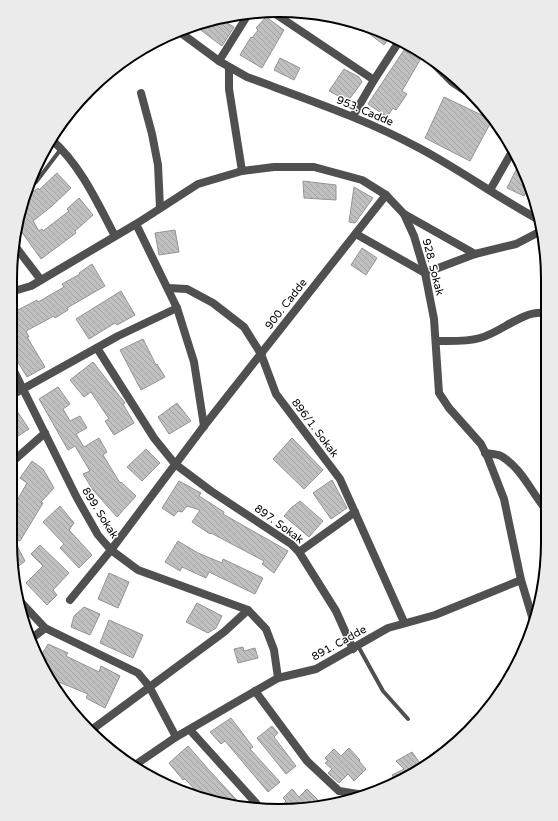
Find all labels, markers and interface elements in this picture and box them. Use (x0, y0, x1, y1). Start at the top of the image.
street label: 953. Cadde (335, 93, 395, 129)
street label: 928. Sokak (420, 237, 446, 297)
street label: 900. Cadde (262, 276, 310, 332)
street label: 896/1. Sokak (289, 396, 341, 460)
street label: 899. Sokak (79, 485, 121, 541)
street label: 897. Sokak (252, 502, 306, 546)
street label: 891. Cadde (309, 623, 369, 663)

